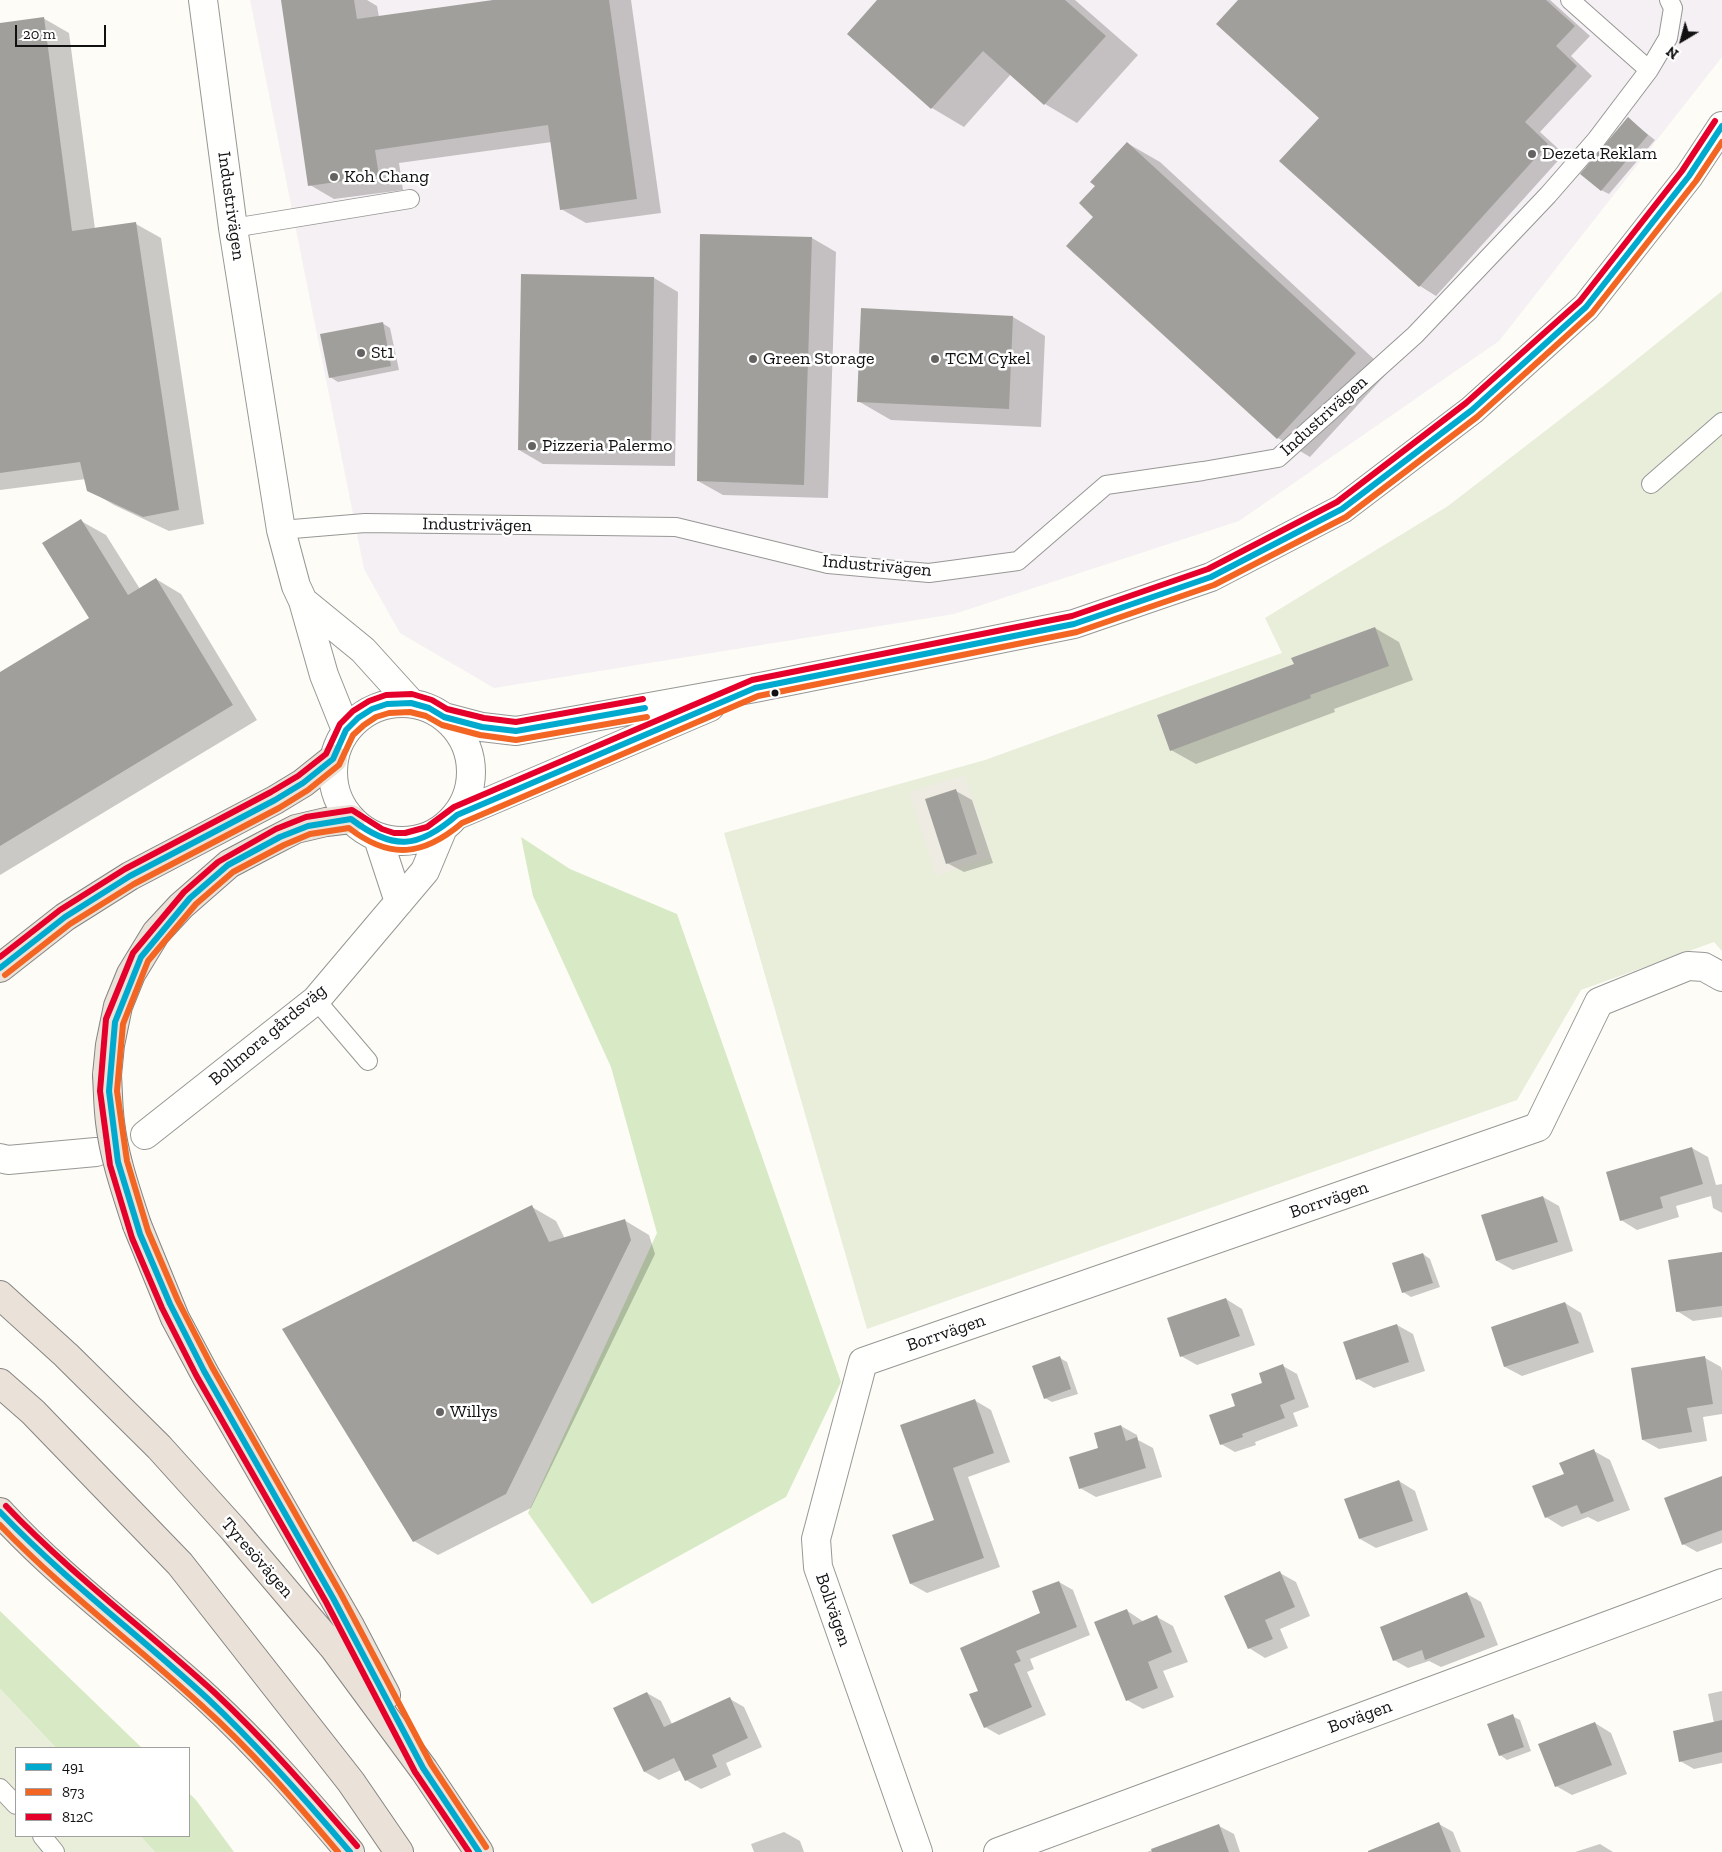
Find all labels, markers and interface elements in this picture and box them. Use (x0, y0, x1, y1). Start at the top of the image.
scale bar (18, 15, 109, 47)
north arrow (1657, 15, 1707, 65)
text: 20 m (23, 25, 56, 43)
text: N (1663, 42, 1682, 62)
place label: Dezeta Reklam (1542, 143, 1657, 165)
marker: Dezeta Reklam (1526, 148, 1538, 160)
street label: Industrivägen (213, 150, 249, 262)
place label: Koh Chang (344, 166, 429, 188)
marker: Koh Chang (328, 171, 340, 183)
place label: St1 (371, 342, 394, 364)
marker: St1 (355, 347, 367, 359)
place label: Green Storage (763, 348, 874, 370)
place label: TCM Cykel (945, 348, 1031, 370)
marker: Green Storage (747, 353, 759, 365)
marker: TCM Cykel (929, 353, 941, 365)
street label: Industrivägen (1276, 371, 1372, 461)
place label: Pizzeria Palermo (542, 435, 672, 457)
marker: Pizzeria Palermo (526, 440, 538, 452)
street label: Industrivägen (422, 513, 532, 537)
street label: Industrivägen (822, 550, 932, 582)
unlabelled marker (770, 688, 780, 698)
street label: Bollmora gårdsväg (205, 980, 331, 1090)
street label: Borrvägen (1287, 1176, 1371, 1224)
street label: Borrvägen (904, 1309, 988, 1357)
place label: Willys (450, 1401, 498, 1423)
marker: Willys (434, 1406, 446, 1418)
street label: Tyresövägen (216, 1513, 298, 1603)
street label: Bollvägen (810, 1571, 856, 1649)
street label: Bovägen (1325, 1696, 1395, 1738)
legend (15, 1747, 190, 1837)
text: 491 (62, 1758, 84, 1776)
text: 873 (62, 1783, 84, 1801)
text: 812C (62, 1808, 93, 1826)

